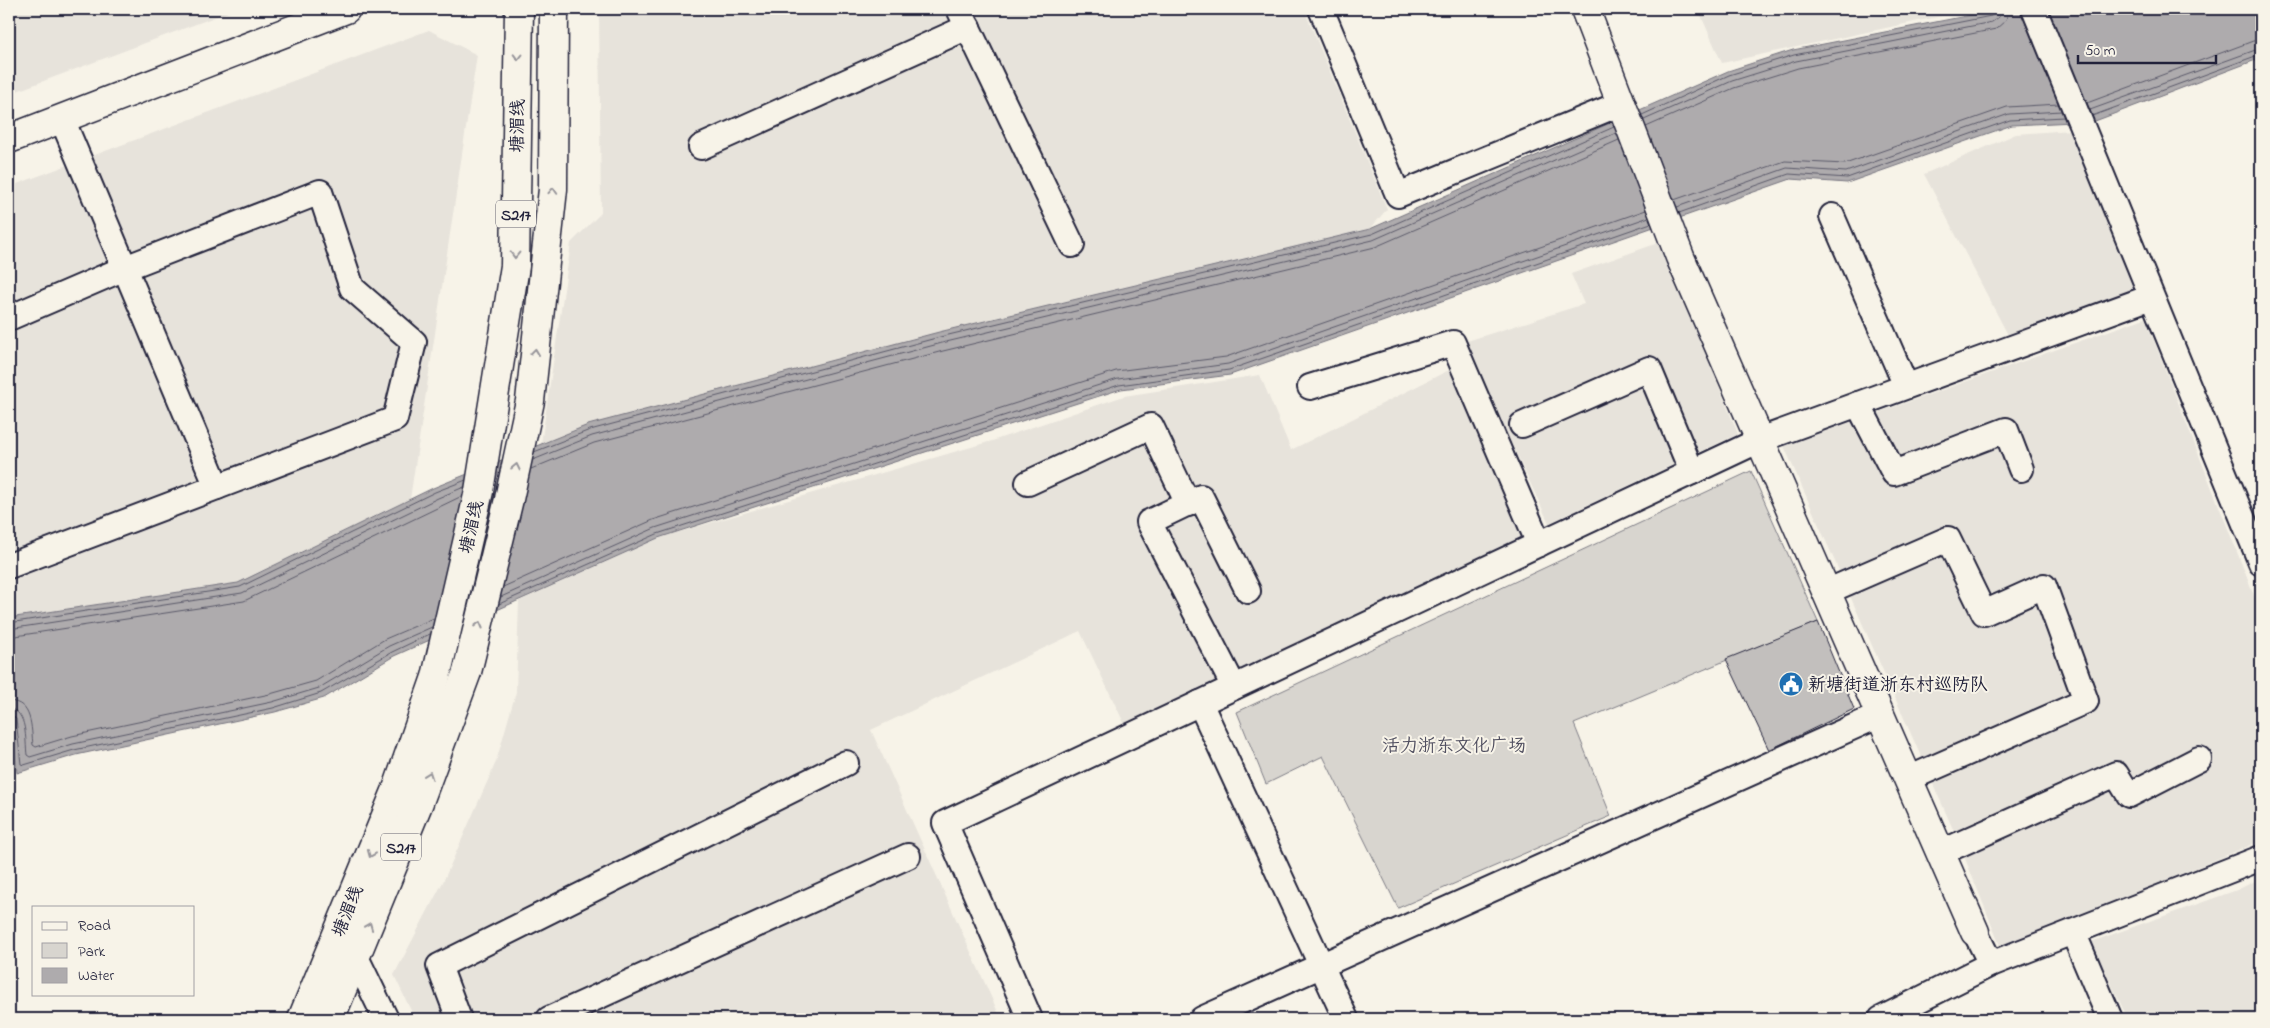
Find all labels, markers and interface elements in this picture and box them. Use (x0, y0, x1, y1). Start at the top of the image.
scale bar (2078, 32, 2215, 64)
text: 50 m (2085, 40, 2116, 62)
one-way arrow (513, 54, 523, 62)
street label: 塘湄线 (506, 99, 532, 153)
one-way arrow (547, 186, 558, 194)
road number: S217 (496, 200, 536, 228)
one-way arrow (510, 252, 520, 259)
one-way arrow (529, 348, 540, 356)
one-way arrow (510, 462, 521, 471)
street label: 塘湄线 (454, 498, 492, 557)
one-way arrow (473, 620, 484, 629)
public building icon: 新塘街道浙东村巡防队 (1778, 671, 1804, 697)
place label: 新塘街道浙东村巡防队 (1808, 673, 1988, 699)
park label: 活力浙东文化广场 (1382, 734, 1526, 760)
one-way arrow (423, 771, 433, 780)
road number: S217 (381, 834, 421, 860)
one-way arrow (366, 849, 377, 858)
street label: 塘湄线 (327, 882, 371, 942)
legend (32, 906, 195, 996)
text: Road (78, 915, 111, 937)
one-way arrow (363, 922, 373, 930)
text: Park (78, 941, 106, 963)
text: Water (78, 965, 114, 987)

